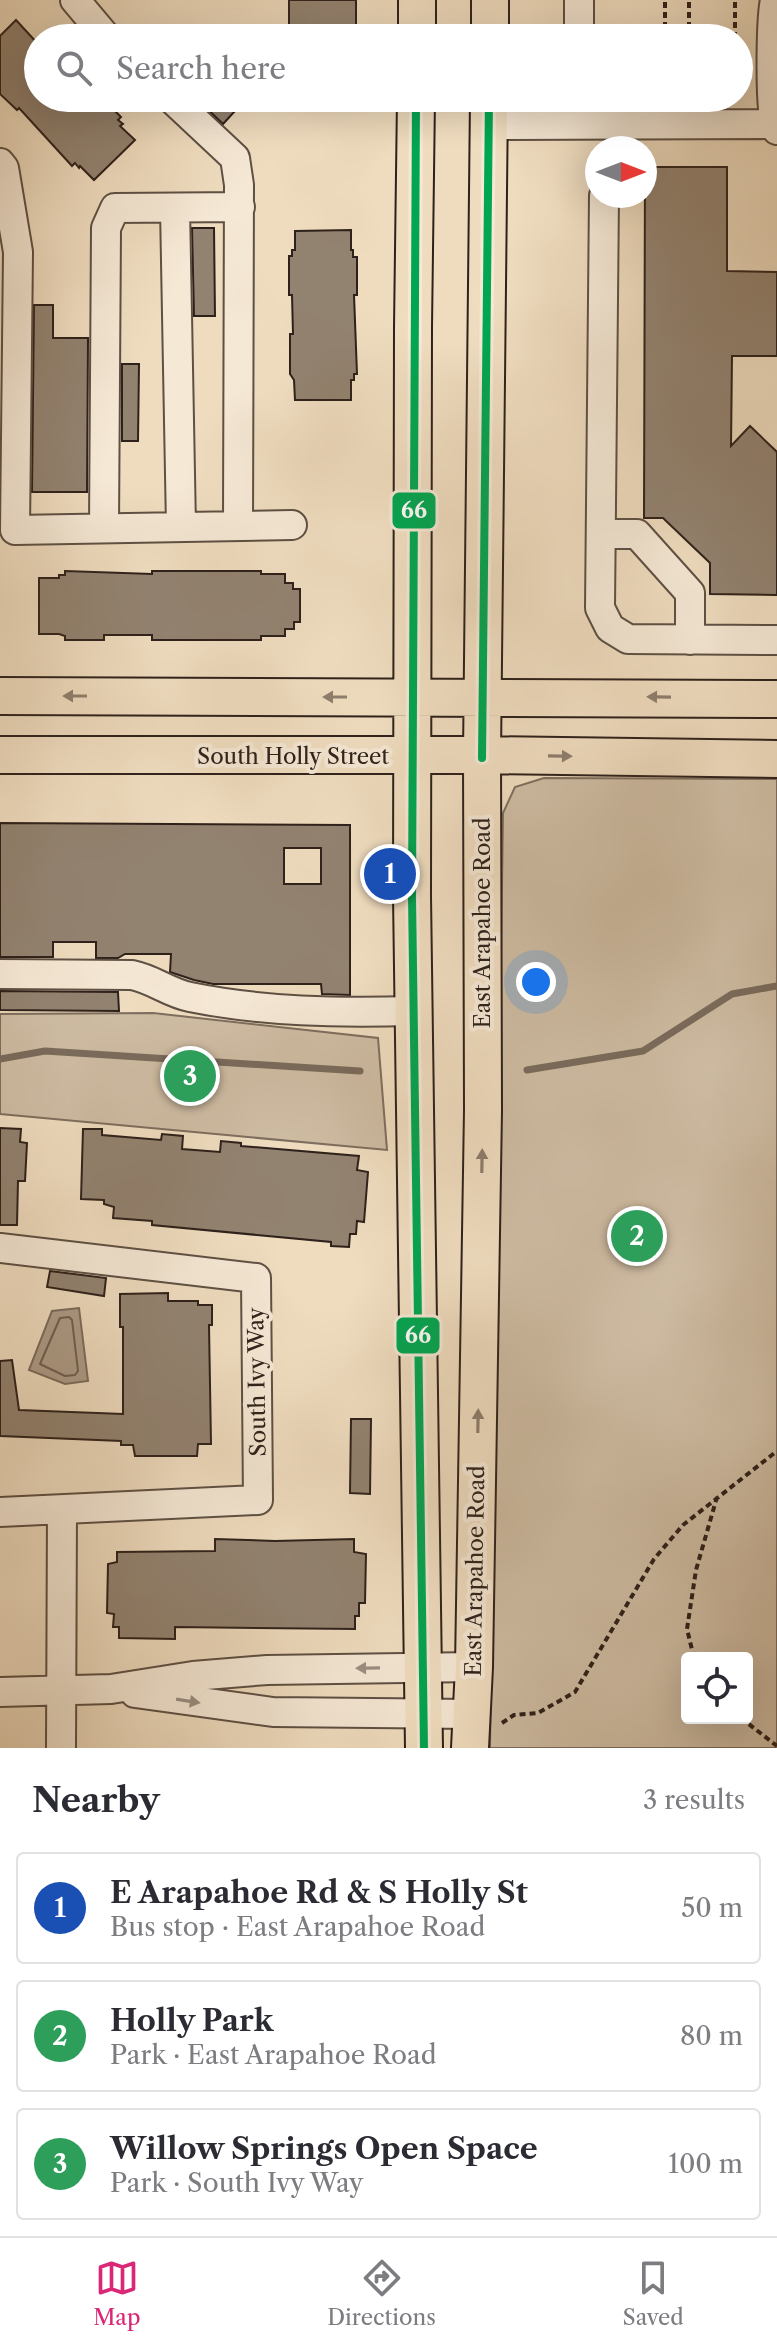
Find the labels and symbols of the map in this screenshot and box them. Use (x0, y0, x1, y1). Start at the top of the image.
north arrow (585, 136, 657, 208)
line badge: 66 (391, 491, 437, 530)
text: 66 (401, 497, 427, 524)
one-way arrow (62, 690, 87, 702)
one-way arrow (322, 691, 347, 703)
one-way arrow (646, 691, 671, 703)
street label: South Holly Street (197, 743, 389, 770)
one-way arrow (548, 750, 573, 762)
street label: East Arapahoe Road (469, 817, 496, 1029)
pin: 1 (364, 844, 416, 904)
your location (516, 962, 556, 1002)
pin: 3 (164, 1046, 216, 1106)
one-way arrow (476, 1148, 488, 1173)
pin: 2 (611, 1206, 663, 1266)
street label: South Ivy Way (242, 1306, 272, 1457)
line badge: 66 (395, 1316, 441, 1355)
text: 66 (405, 1322, 431, 1349)
one-way arrow (472, 1408, 484, 1433)
street label: East Arapahoe Road (460, 1465, 490, 1677)
one-way arrow (355, 1662, 380, 1675)
one-way arrow (176, 1695, 201, 1708)

